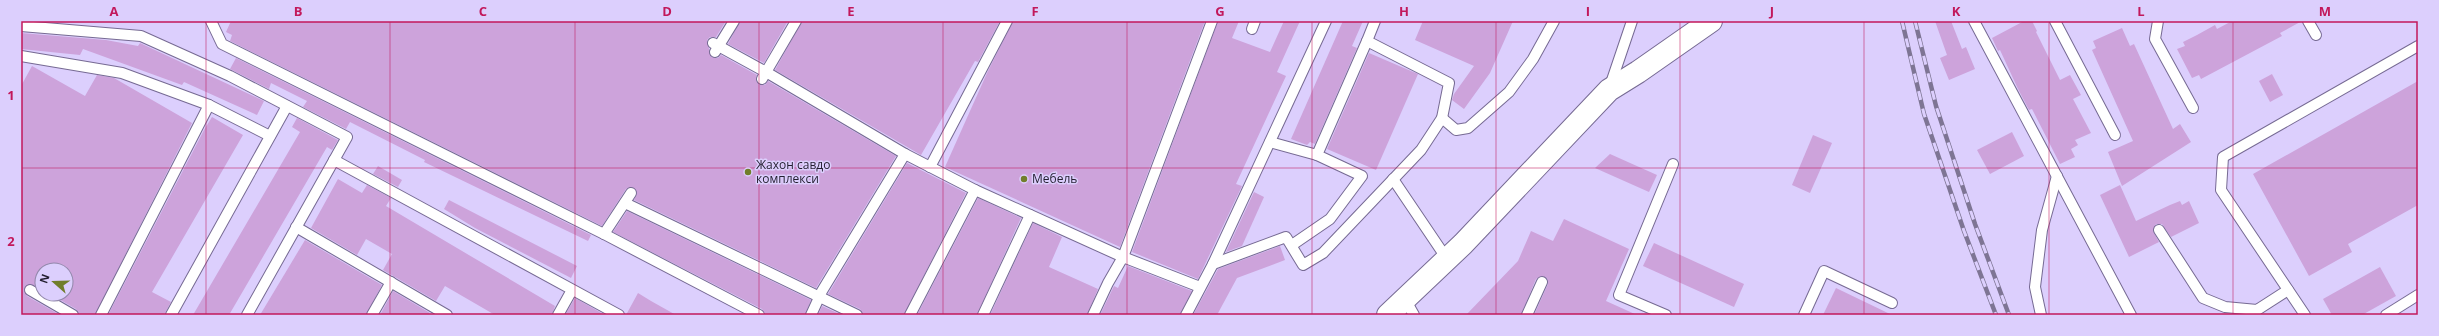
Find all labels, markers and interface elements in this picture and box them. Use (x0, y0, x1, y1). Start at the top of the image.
text: A (110, 2, 119, 20)
text: B (294, 2, 303, 20)
text: C (479, 2, 487, 20)
text: D (662, 2, 672, 20)
text: E (847, 2, 855, 20)
text: F (1031, 2, 1039, 20)
text: G (1215, 2, 1225, 20)
text: H (1399, 2, 1409, 20)
text: I (1586, 2, 1590, 20)
text: J (1769, 2, 1774, 20)
text: K (1952, 2, 1961, 20)
text: L (2137, 2, 2145, 20)
text: M (2319, 2, 2331, 20)
text: 1 (7, 86, 15, 104)
place label: Жахон савдо комплекси (756, 156, 830, 187)
marker: Жахон савдо комплекси (743, 167, 753, 177)
place label: Мебель (1032, 170, 1077, 187)
marker: Мебель (1019, 174, 1029, 184)
text: 2 (7, 232, 15, 250)
north arrow (34, 262, 74, 302)
text: N (36, 272, 53, 285)

